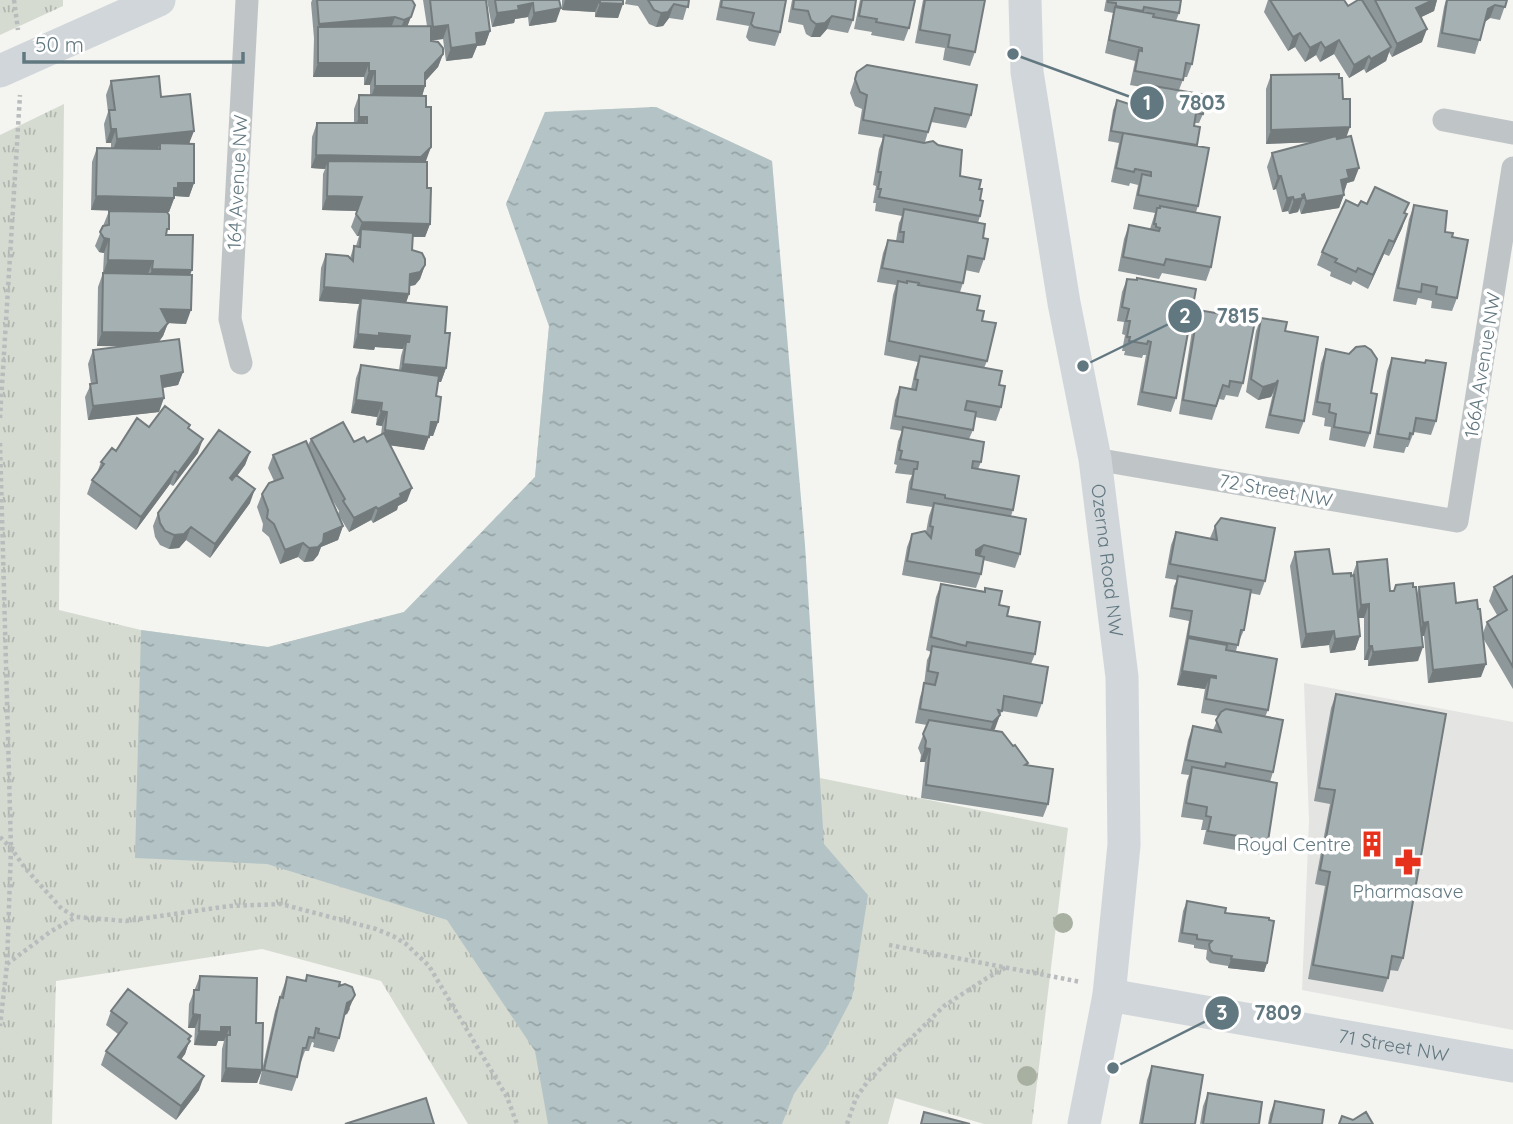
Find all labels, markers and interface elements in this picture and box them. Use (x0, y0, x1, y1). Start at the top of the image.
scale bar (24, 21, 243, 65)
text: 50 m (35, 31, 84, 57)
callout: 7803 (1129, 82, 1240, 124)
text: 1 (1143, 89, 1151, 115)
text: 7803 (1178, 89, 1226, 115)
street label: 164 Avenue NW (221, 114, 253, 250)
street label: 166A Avenue NW (1459, 290, 1505, 440)
callout: 7815 (1167, 295, 1273, 337)
text: 2 (1179, 302, 1191, 328)
text: 7815 (1216, 302, 1260, 328)
street label: 72 Street NW (1217, 468, 1335, 512)
street label: Ozerna Road NW (1086, 482, 1129, 638)
building icon: Royal Centre (1357, 829, 1387, 859)
place label: Royal Centre (1237, 832, 1351, 856)
pharmacy icon: Pharmasave (1393, 847, 1423, 877)
place label: Pharmasave (1353, 879, 1463, 903)
callout: 7809 (1205, 992, 1316, 1034)
text: 3 (1216, 999, 1228, 1025)
text: 7809 (1254, 999, 1302, 1025)
street label: 71 Street NW (1336, 1023, 1451, 1067)

